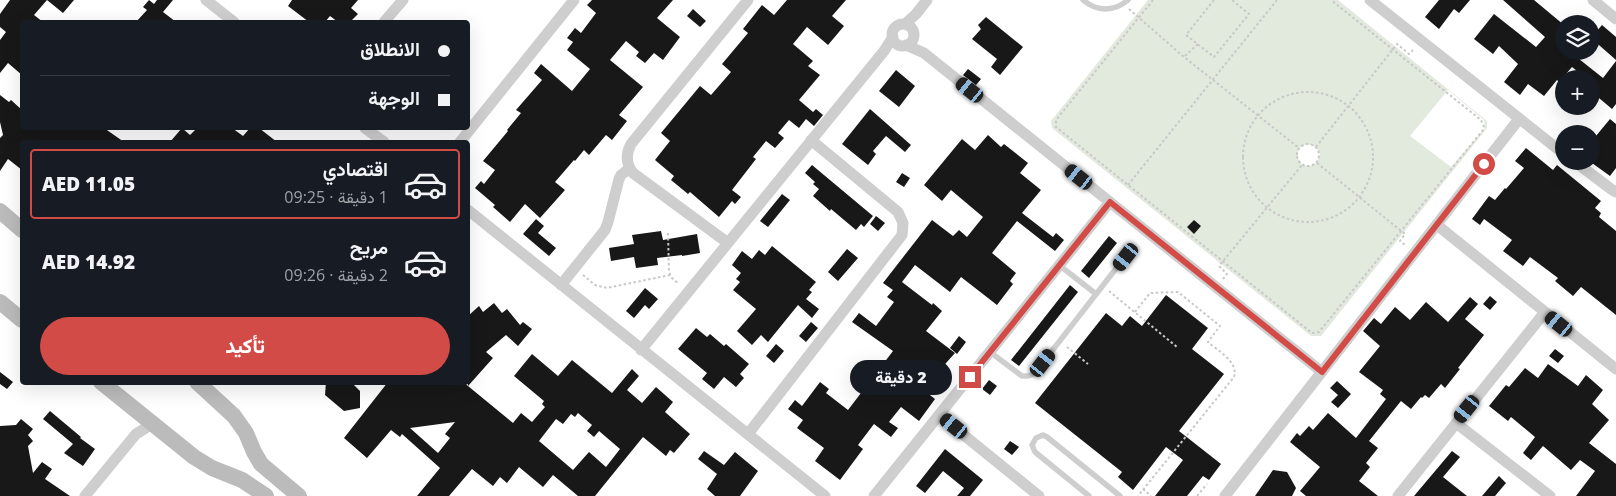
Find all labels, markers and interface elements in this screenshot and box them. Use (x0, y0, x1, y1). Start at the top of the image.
map controls (1555, 15, 1600, 170)
button: layers (1555, 15, 1600, 60)
text: الانطلاق (360, 36, 420, 62)
button: + (1555, 70, 1600, 115)
car (953, 75, 986, 105)
text: الوجهة (368, 85, 420, 111)
button: − (1555, 125, 1600, 170)
route start (1473, 153, 1495, 175)
text: اقتصادي (323, 156, 388, 182)
icon: car (403, 162, 448, 207)
car (1062, 162, 1095, 192)
text: AED 11.05 (42, 171, 135, 197)
text: 1 دقيقة · 09:25 (284, 186, 388, 208)
text: مريح (350, 234, 388, 260)
icon: car (403, 240, 448, 285)
car (1110, 241, 1141, 273)
text: AED 14.92 (42, 249, 135, 275)
text: 2 دقيقة · 09:26 (284, 264, 388, 286)
car (1542, 309, 1575, 339)
button: تأكيد (40, 317, 450, 375)
car (1027, 347, 1058, 379)
callout: 2 دقيقة (850, 360, 952, 394)
text: 2 دقيقة (875, 366, 927, 388)
route end (959, 366, 981, 388)
car (1451, 393, 1482, 425)
car (937, 411, 970, 441)

